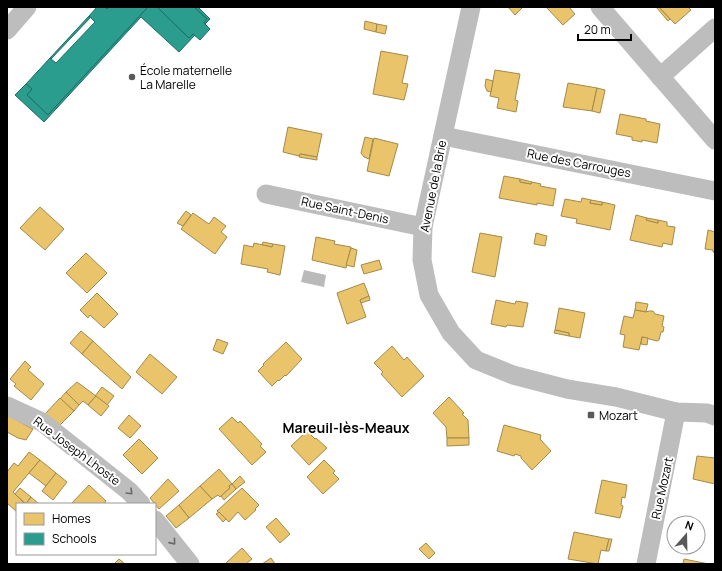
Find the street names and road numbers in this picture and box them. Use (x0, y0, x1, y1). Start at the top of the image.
street label: Avenue de la Brie (416, 139, 450, 233)
street label: Rue des Carrouges (526, 145, 632, 181)
street label: Rue Saint-Denis (300, 192, 390, 228)
street label: Rue Joseph Lhoste (30, 413, 124, 489)
street label: Rue Mozart (647, 455, 677, 521)

